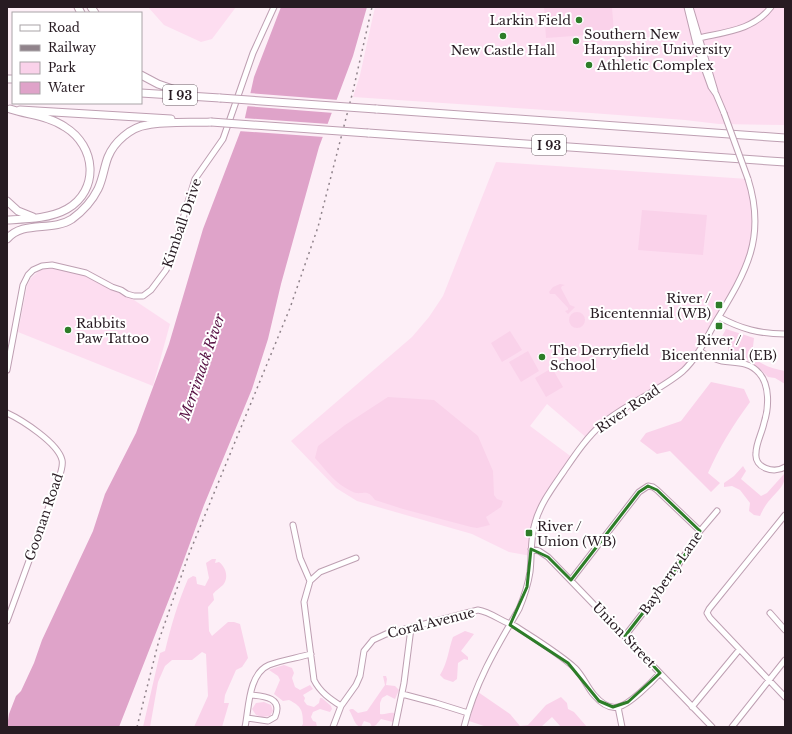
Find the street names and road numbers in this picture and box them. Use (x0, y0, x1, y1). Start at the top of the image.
road number: I 93 (163, 85, 197, 105)
road number: I 93 (532, 135, 566, 155)
street label: Kimball Drive (159, 176, 205, 270)
street label: River Road (593, 381, 664, 437)
street label: Goonan Road (21, 471, 67, 563)
street label: Bayberry Lane (636, 528, 706, 618)
street label: Union Street (589, 599, 660, 671)
street label: Coral Avenue (386, 604, 476, 642)

